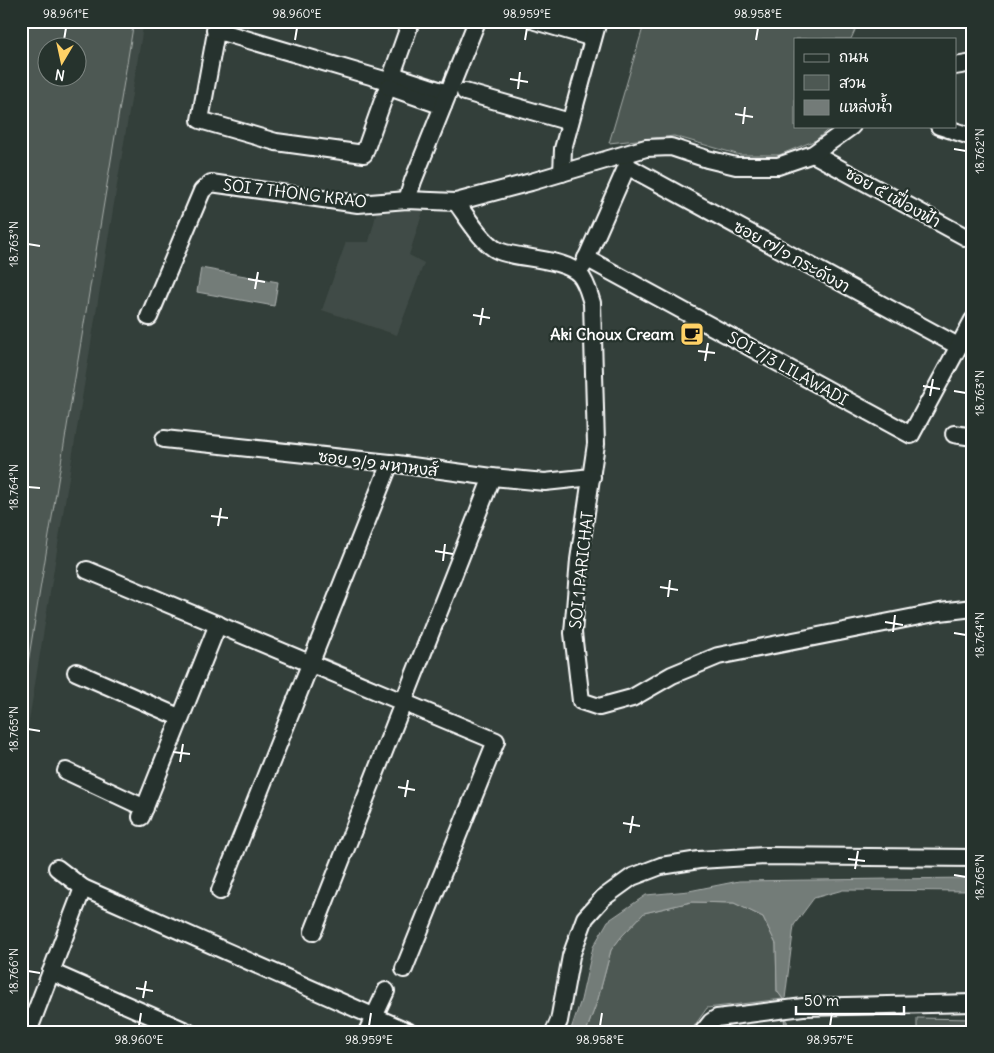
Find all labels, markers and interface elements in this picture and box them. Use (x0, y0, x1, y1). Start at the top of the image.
text: 98.961°E (43, 6, 89, 21)
text: 98.960°E (272, 6, 322, 21)
text: 98.959°E (503, 6, 551, 21)
text: 98.958°E (734, 6, 782, 21)
north arrow (38, 38, 88, 88)
legend (794, 38, 956, 128)
text: ถนน (839, 47, 868, 66)
text: N (54, 65, 66, 84)
text: สวน (839, 73, 866, 92)
text: แหล่งน้ำ (839, 93, 893, 116)
text: 18.762°N (972, 128, 987, 174)
street label: ซอย ๕ เฟื่องฟ้า (842, 158, 947, 231)
street label: SOI 7 THONG KRAO (222, 174, 368, 212)
street label: ซอย ๗/๑ กระดังงา (730, 216, 854, 296)
text: 18.763°N (6, 221, 21, 267)
cafe icon: Aki Choux Cream (679, 321, 705, 347)
place label: Aki Choux Cream (550, 324, 674, 344)
street label: SOI 7/3 LILAWADI (724, 327, 852, 409)
text: 18.763°N (972, 370, 987, 416)
street label: ซอย ๑/๑ มหาหงส์ (317, 445, 440, 480)
text: 18.764°N (6, 464, 21, 510)
street label: SOI 1 PARICHAT (565, 510, 597, 630)
text: 18.764°N (972, 612, 987, 658)
text: 18.765°N (6, 706, 21, 752)
text: 18.765°N (972, 854, 987, 900)
text: 18.766°N (6, 948, 21, 994)
scale bar (796, 983, 904, 1015)
text: 50 m (804, 991, 839, 1010)
text: 98.960°E (114, 1032, 164, 1047)
text: 98.959°E (345, 1032, 393, 1047)
text: 98.958°E (576, 1032, 624, 1047)
text: 98.957°E (806, 1032, 854, 1047)

